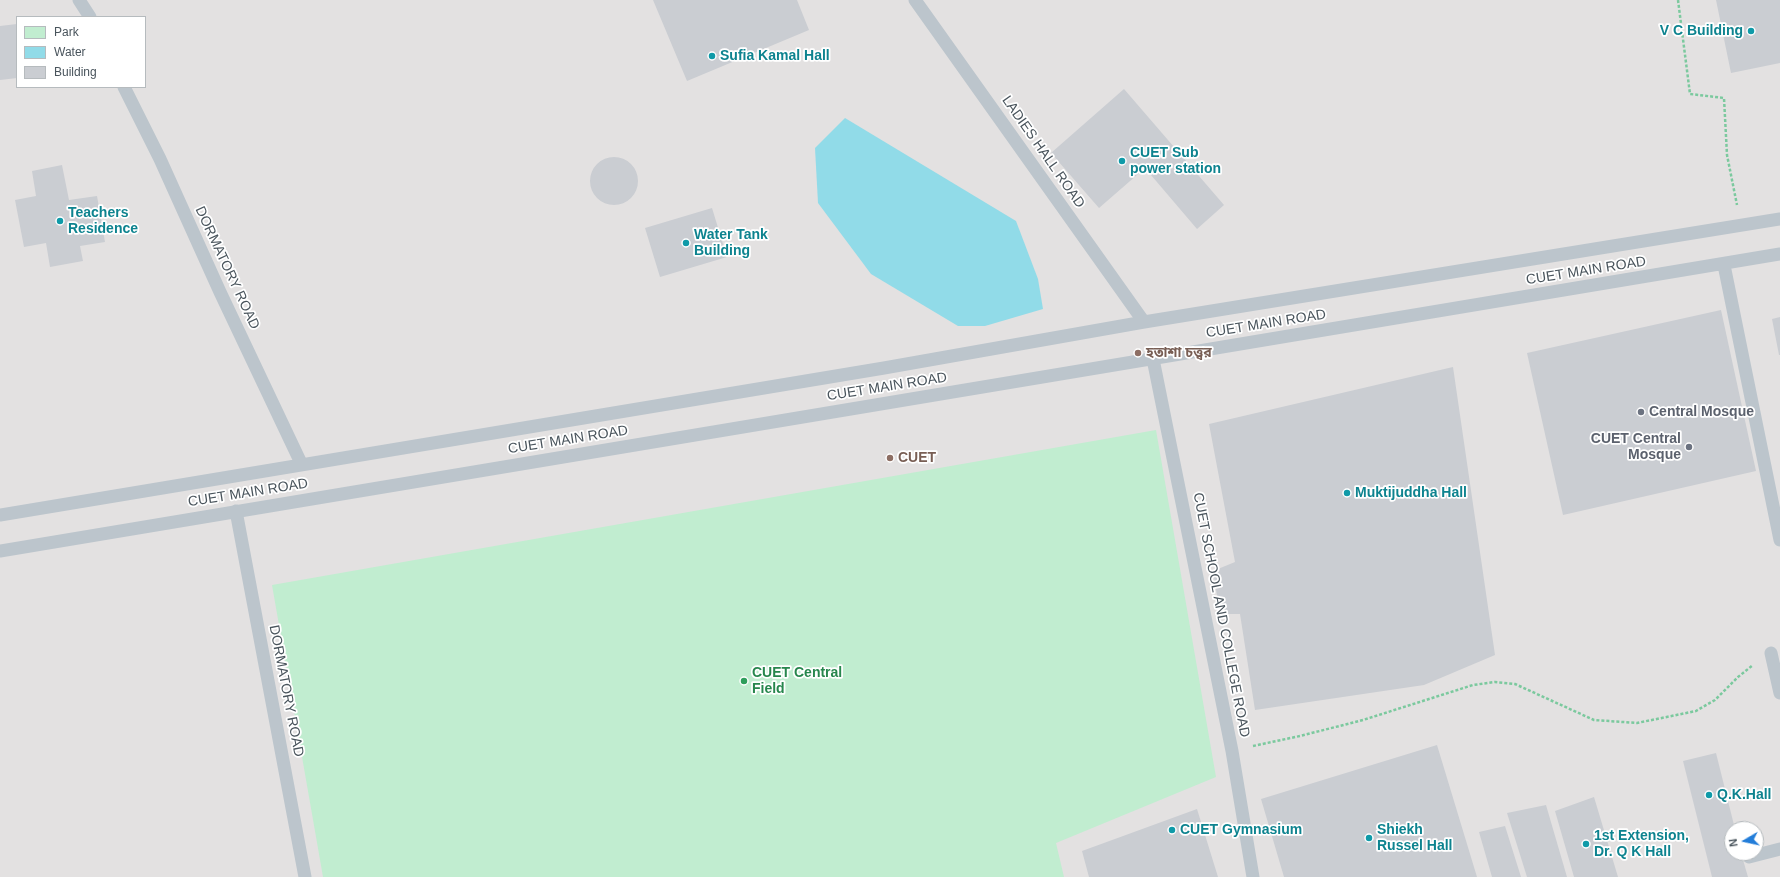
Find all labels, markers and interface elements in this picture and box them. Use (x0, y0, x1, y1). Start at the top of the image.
legend (16, 16, 146, 88)
place label: V C Building (1660, 23, 1743, 39)
text: Park (54, 25, 79, 39)
marker: V C Building (1746, 26, 1756, 36)
text: Water (54, 45, 86, 59)
place label: Sufia Kamal Hall (720, 48, 830, 64)
marker: Sufia Kamal Hall (707, 51, 717, 61)
text: Building (54, 65, 97, 79)
street label: LADIES HALL ROAD (998, 93, 1088, 211)
place label: CUET Sub power station (1130, 145, 1221, 178)
marker: CUET Sub power station (1117, 156, 1127, 166)
street label: DORMATORY ROAD (191, 204, 263, 332)
place label: Teachers Residence (68, 205, 138, 238)
marker: Teachers Residence (55, 216, 65, 226)
place label: Water Tank Building (694, 227, 768, 260)
marker: Water Tank Building (681, 238, 691, 248)
street label: CUET MAIN ROAD (1525, 253, 1647, 289)
street label: CUET MAIN ROAD (1205, 306, 1327, 342)
place label: হতাশা চত্ত্বর (1146, 345, 1212, 361)
marker: হতাশা চত্ত্বর (1133, 348, 1143, 358)
street label: CUET MAIN ROAD (826, 369, 948, 405)
place label: Central Mosque (1649, 404, 1754, 420)
marker: Central Mosque (1636, 407, 1646, 417)
street label: CUET MAIN ROAD (507, 422, 629, 458)
place label: CUET Central Mosque (1591, 431, 1681, 464)
marker: CUET Central Mosque (1684, 442, 1694, 452)
place label: CUET (898, 450, 936, 466)
marker: CUET (885, 453, 895, 463)
street label: CUET MAIN ROAD (187, 475, 309, 511)
place label: Muktijuddha Hall (1355, 485, 1467, 501)
marker: Muktijuddha Hall (1342, 488, 1352, 498)
street label: CUET SCHOOL AND COLLEGE ROAD (1189, 491, 1253, 739)
street label: DORMATORY ROAD (265, 624, 307, 758)
place label: CUET Central Field (752, 665, 842, 698)
marker: CUET Central Field (739, 676, 749, 686)
place label: Q.K.Hall (1717, 787, 1771, 803)
marker: Q.K.Hall (1704, 790, 1714, 800)
north arrow (1724, 821, 1764, 861)
place label: CUET Gymnasium (1180, 822, 1302, 838)
place label: Shiekh Russel Hall (1377, 822, 1452, 854)
marker: CUET Gymnasium (1167, 825, 1177, 835)
place label: 1st Extension, Dr. Q K Hall (1594, 828, 1689, 860)
marker: Shiekh Russel Hall (1364, 833, 1374, 843)
text: N (1727, 838, 1740, 848)
marker: 1st Extension, Dr. Q K Hall (1581, 839, 1591, 849)

